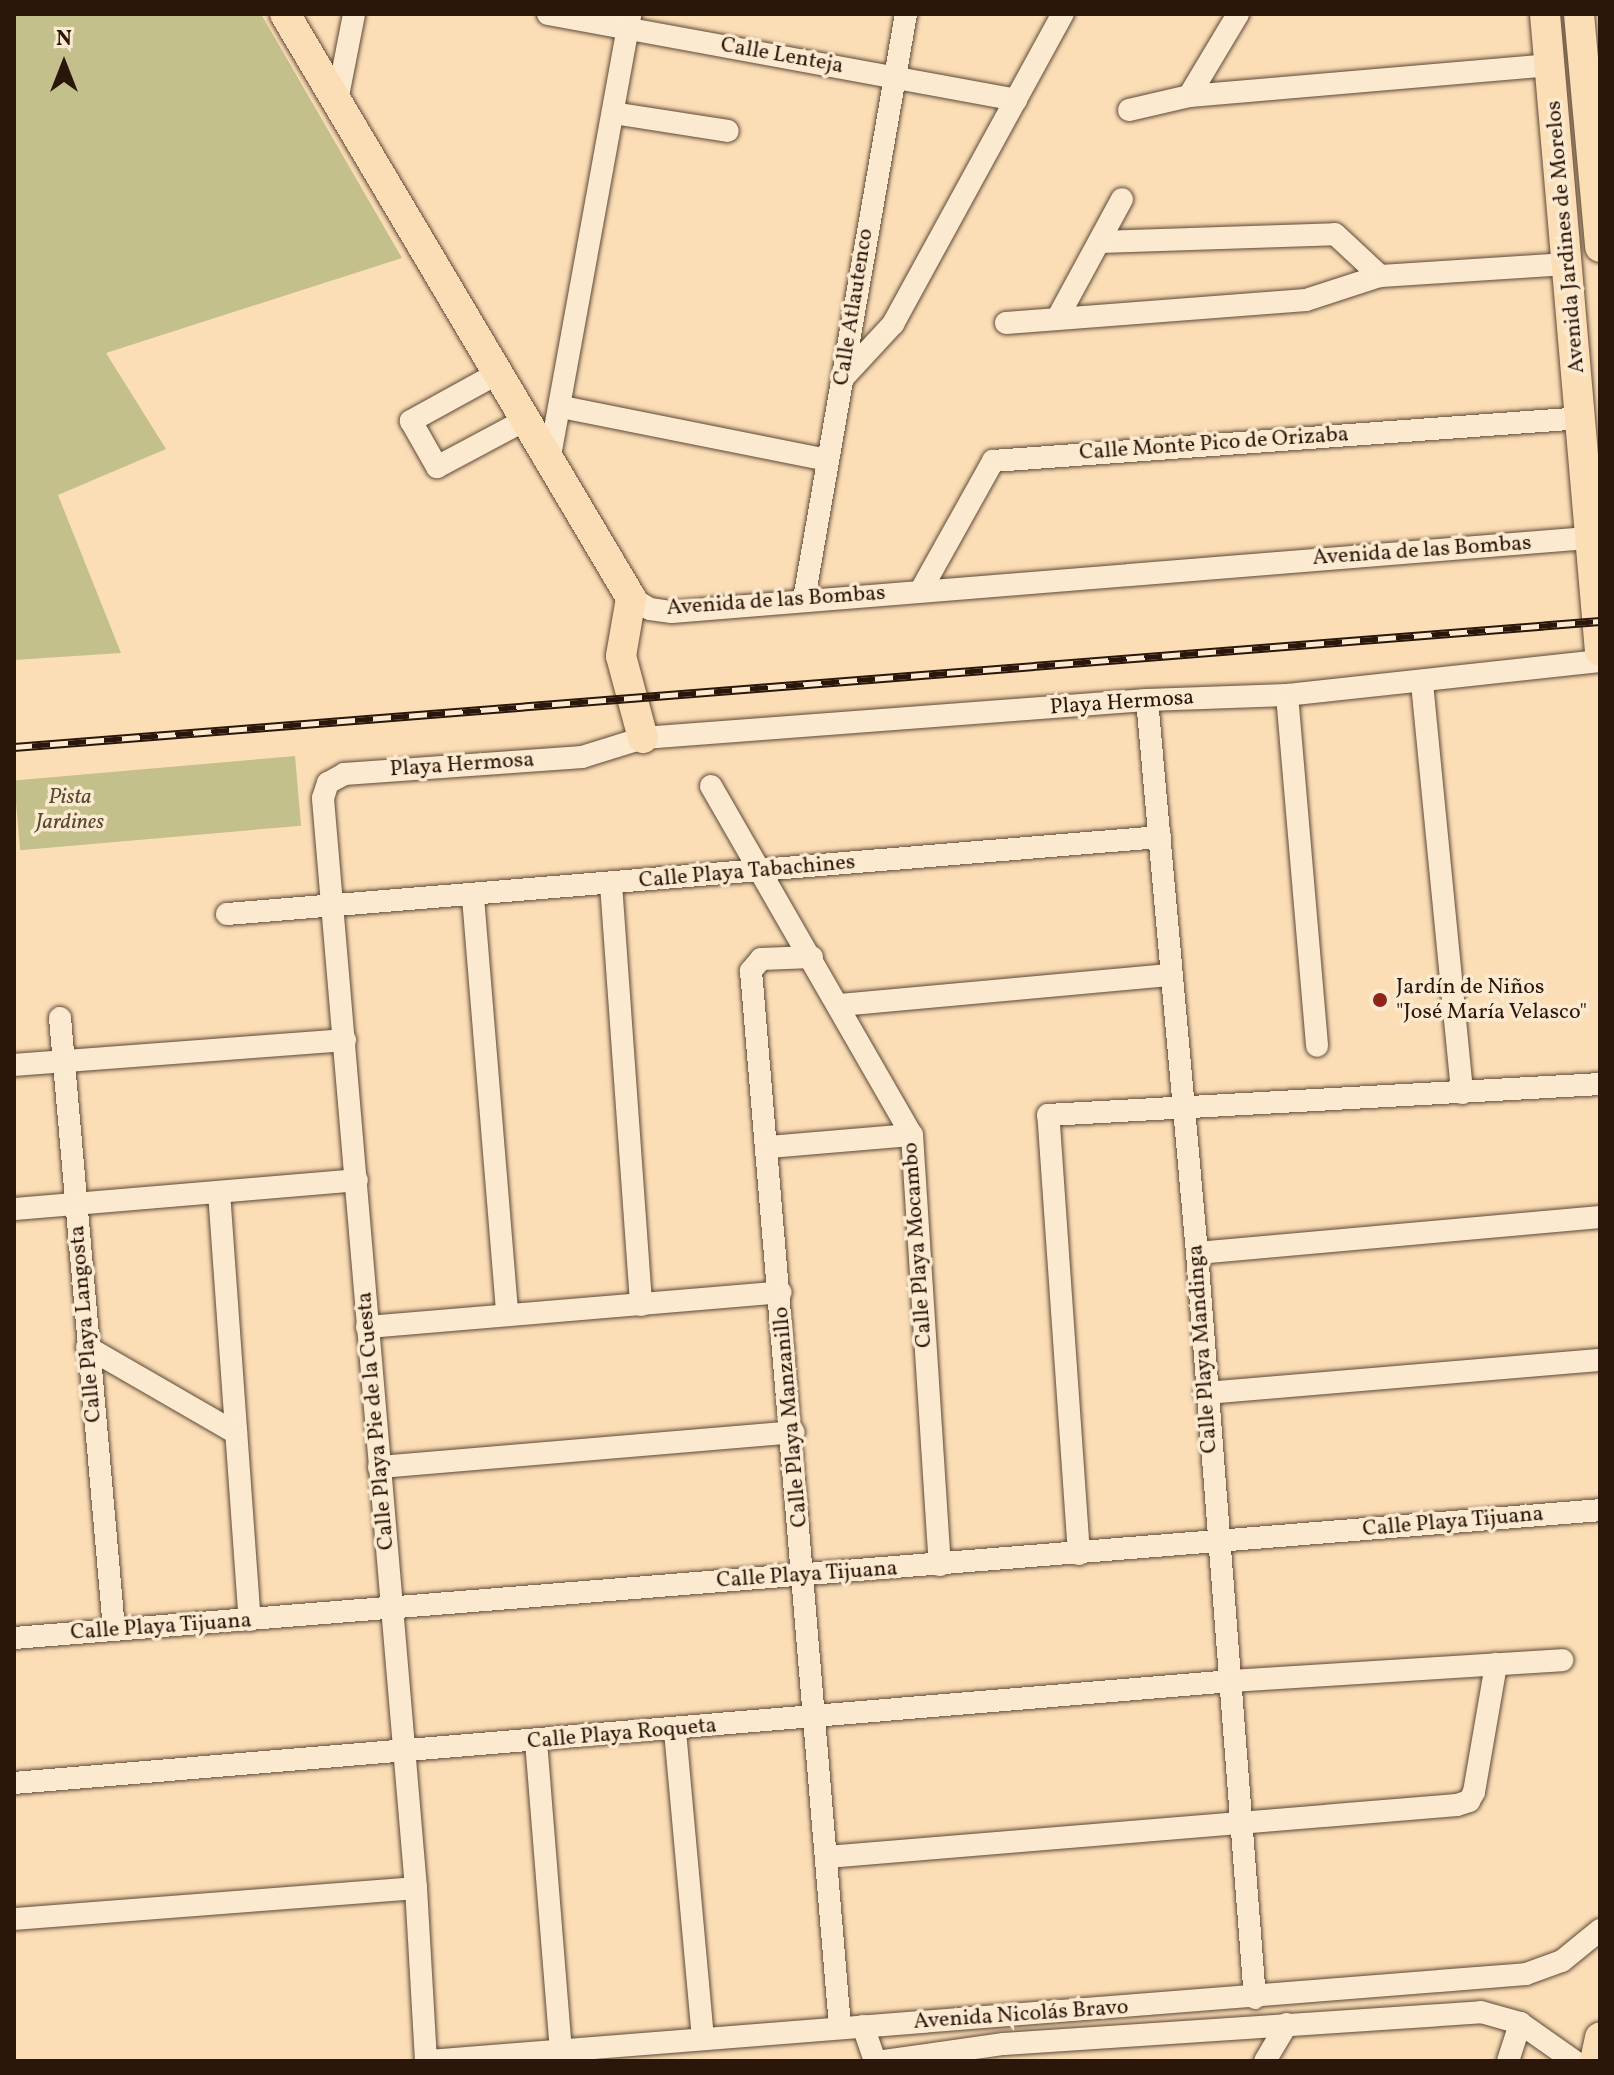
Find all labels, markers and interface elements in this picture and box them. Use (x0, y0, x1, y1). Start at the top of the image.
north arrow (24, 24, 104, 104)
text: N (56, 24, 72, 55)
street label: Calle Lenteja (719, 32, 845, 80)
street label: Avenida Jardines de Morelos (1541, 100, 1591, 374)
street label: Calle Atlautenco (829, 227, 879, 387)
street label: Calle Monte Pico de Orizaba (1078, 421, 1350, 467)
street label: Avenida de las Bombas (1312, 530, 1532, 572)
street label: Avenida de las Bombas (666, 580, 886, 622)
street label: Playa Hermosa (1049, 685, 1195, 721)
street label: Playa Hermosa (389, 747, 535, 783)
park label: Pista Jardines (36, 784, 104, 836)
street label: Calle Playa Tabachines (637, 849, 857, 895)
place label: Jardín de Niños "José María Velasco" (1396, 974, 1588, 1026)
marker: Jardín de Niños "José María Velasco" (1371, 991, 1389, 1009)
street label: Calle Playa Mocambo (898, 1141, 938, 1349)
street label: Calle Playa Langosta (64, 1224, 108, 1424)
street label: Calle Playa Mandinga (1183, 1244, 1223, 1454)
street label: Calle Playa Pie de la Cuesta (352, 1291, 400, 1551)
street label: Calle Playa Manzanillo (768, 1306, 814, 1528)
street label: Calle Playa Tijuana (1361, 1501, 1545, 1543)
street label: Calle Playa Tijuana (715, 1555, 899, 1595)
street label: Calle Playa Tijuana (69, 1607, 253, 1647)
street label: Calle Playa Roqueta (526, 1713, 718, 1755)
street label: Avenida Nicolás Bravo (913, 1994, 1129, 2036)

